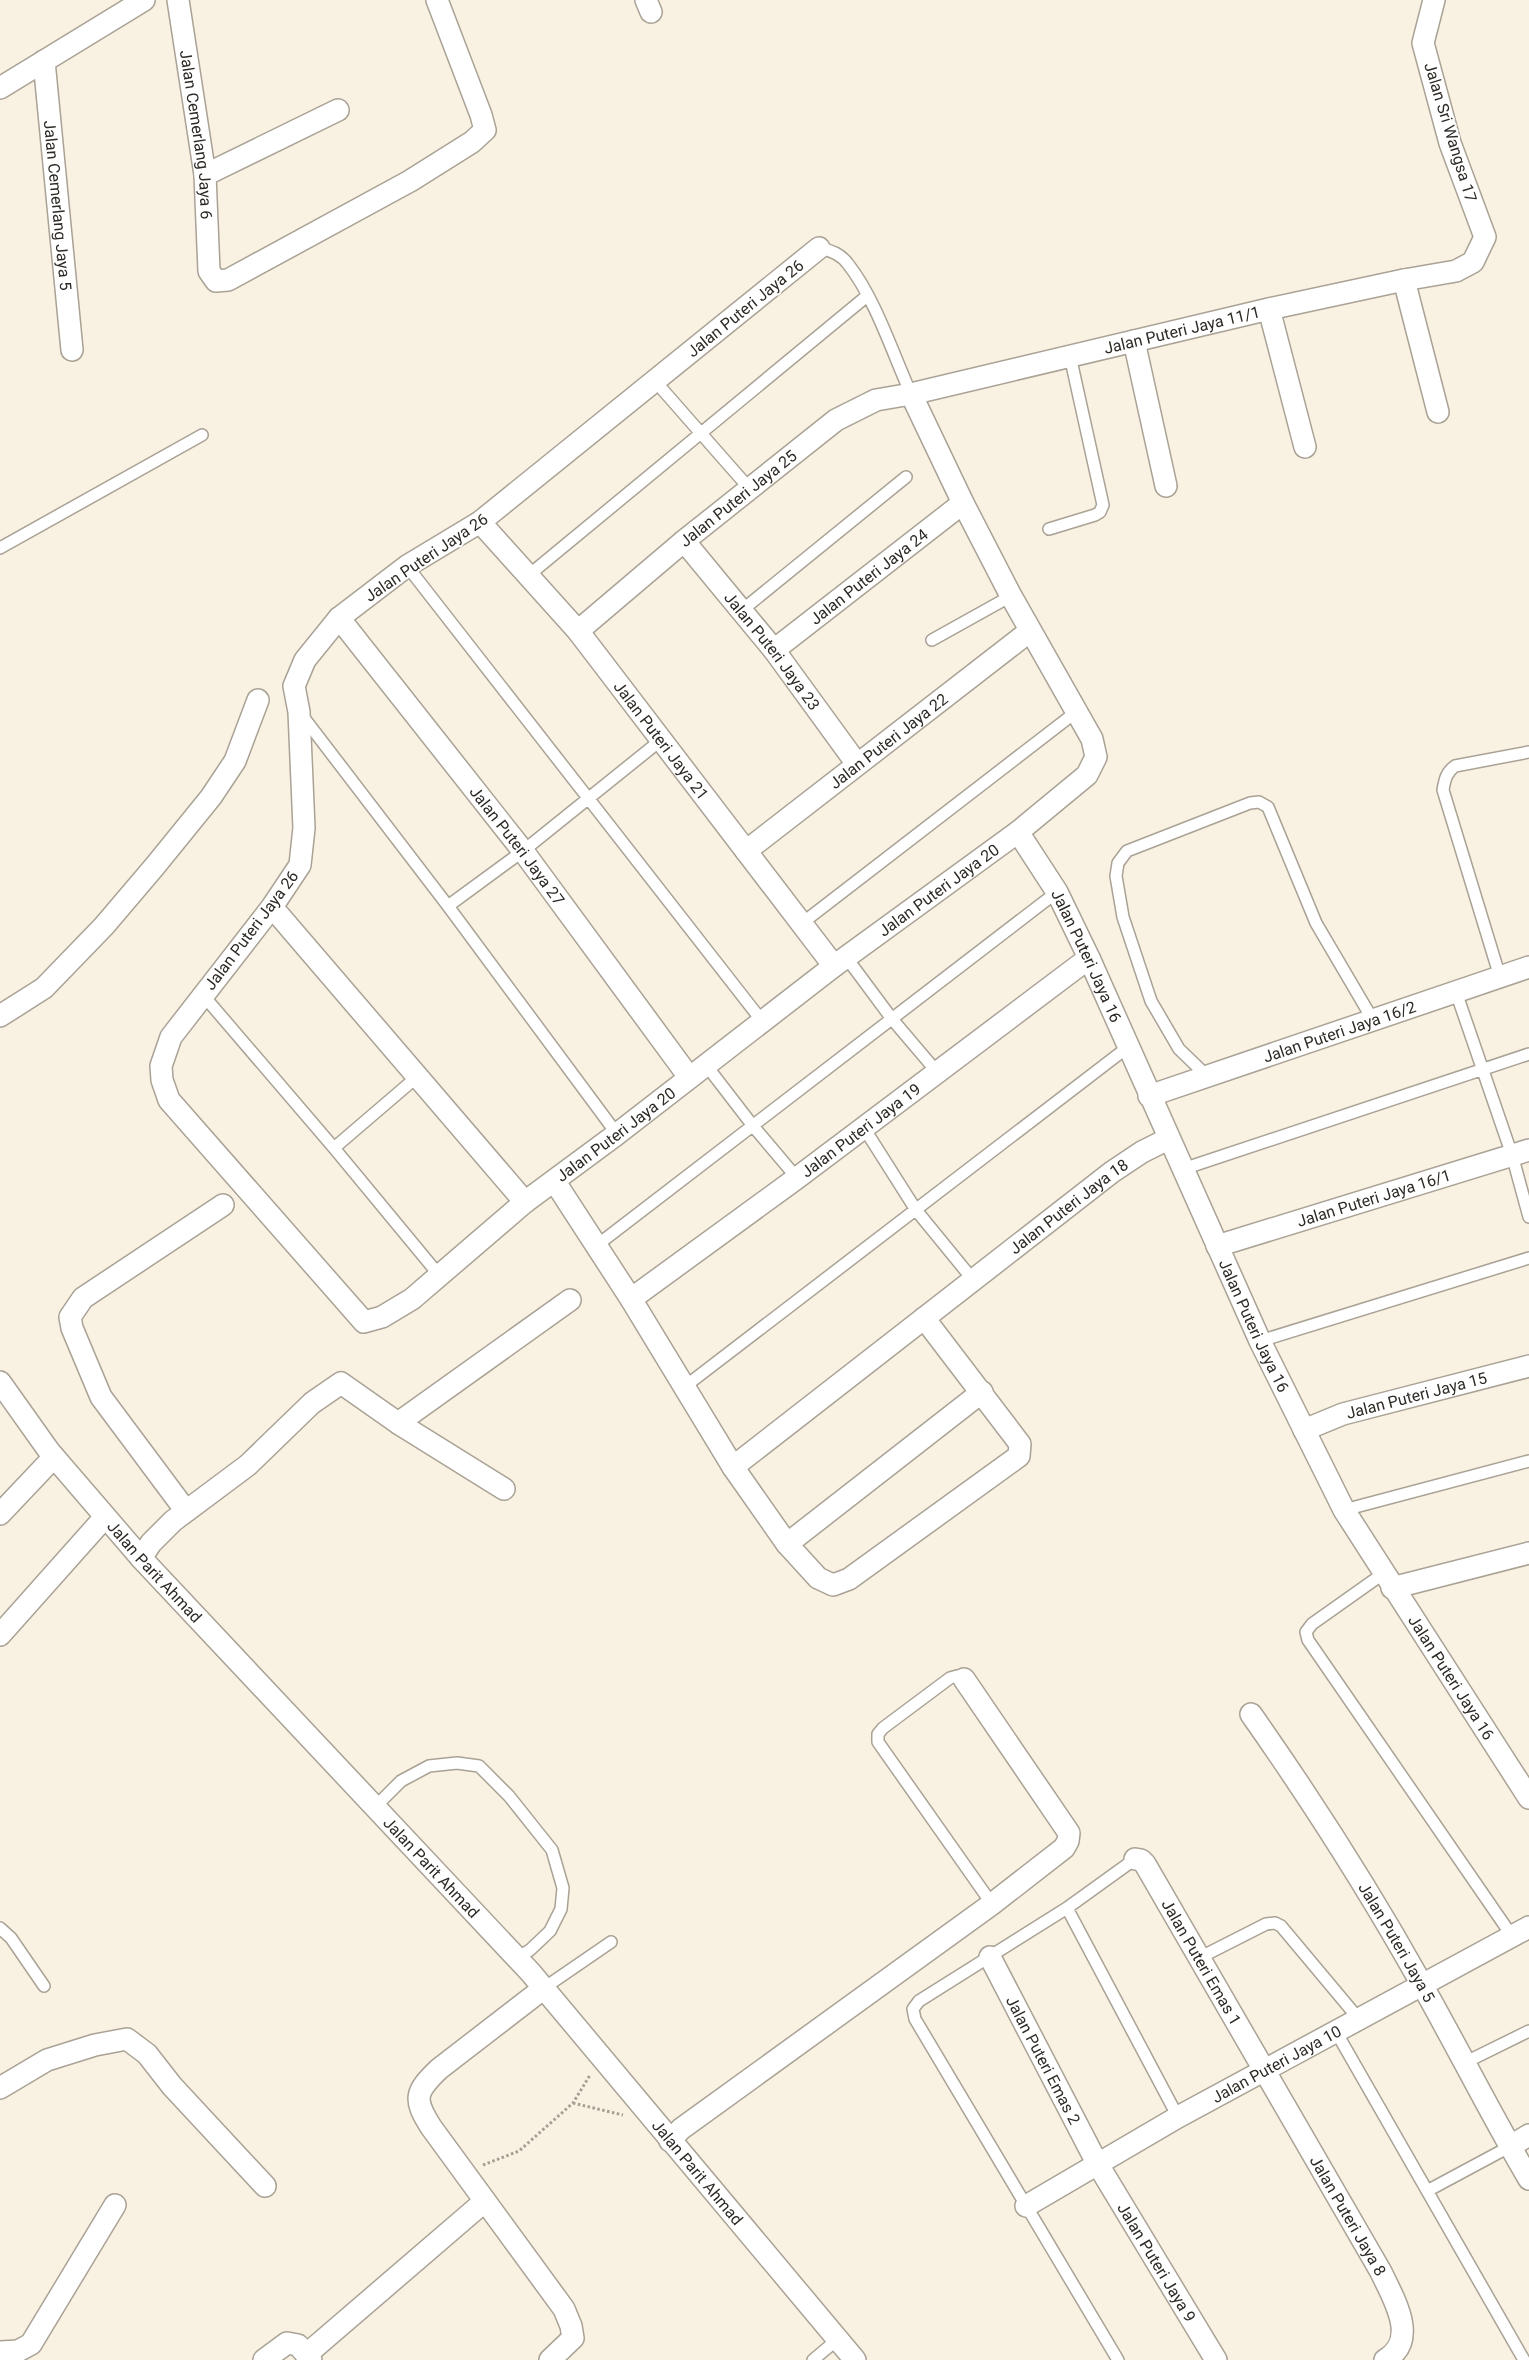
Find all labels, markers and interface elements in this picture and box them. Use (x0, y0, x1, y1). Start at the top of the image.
street label: Jalan Cemerlang Jaya 6 (176, 49, 216, 220)
street label: Jalan Sri Wangsa 17 (1420, 60, 1481, 204)
street label: Jalan Cemerlang Jaya 5 (40, 119, 75, 291)
street label: Jalan Puteri Jaya 26 (683, 256, 807, 361)
street label: Jalan Puteri Jaya 11/1 (1102, 302, 1262, 358)
street label: Jalan Puteri Jaya 25 (676, 446, 801, 551)
street label: Jalan Puteri Jaya 26 (361, 509, 491, 606)
street label: Jalan Puteri Jaya 24 (806, 525, 932, 629)
street label: Jalan Puteri Jaya 23 (720, 588, 824, 714)
street label: Jalan Puteri Jaya 21 (610, 677, 712, 804)
street label: Jalan Puteri Jaya 22 (826, 689, 952, 793)
street label: Jalan Puteri Jaya 27 (466, 783, 568, 909)
street label: Jalan Puteri Jaya 20 (875, 840, 1003, 940)
street label: Jalan Puteri Jaya 26 (200, 867, 302, 994)
street label: Jalan Puteri Jaya 16 (1047, 886, 1125, 1025)
street label: Jalan Puteri Jaya 16/2 (1261, 997, 1418, 1067)
street label: Jalan Puteri Jaya 19 (797, 1079, 924, 1182)
street label: Jalan Puteri Jaya 20 (553, 1083, 679, 1186)
street label: Jalan Puteri Jaya 18 (1006, 1155, 1132, 1258)
street label: Jalan Puteri Jaya 16/1 (1295, 1166, 1453, 1231)
street label: Jalan Puteri Jaya 16 (1215, 1256, 1293, 1395)
street label: Jalan Puteri Jaya 15 (1344, 1368, 1489, 1423)
street label: Jalan Parit Ahmad (103, 1517, 206, 1627)
street label: Jalan Puteri Jaya 16 (1404, 1612, 1498, 1744)
street label: Jalan Parit Ahmad (379, 1813, 483, 1922)
street label: Jalan Puteri Jaya 5 (1354, 1879, 1439, 2006)
street label: Jalan Puteri Emas 1 (1158, 1896, 1245, 2028)
street label: Jalan Puteri Emas 2 (1002, 1993, 1084, 2128)
street label: Jalan Puteri Jaya 10 (1209, 2021, 1345, 2107)
street label: Jalan Parit Ahmad (648, 2116, 747, 2229)
street label: Jalan Puteri Jaya 8 (1306, 2153, 1390, 2279)
street label: Jalan Puteri Jaya 9 (1113, 2200, 1200, 2325)

